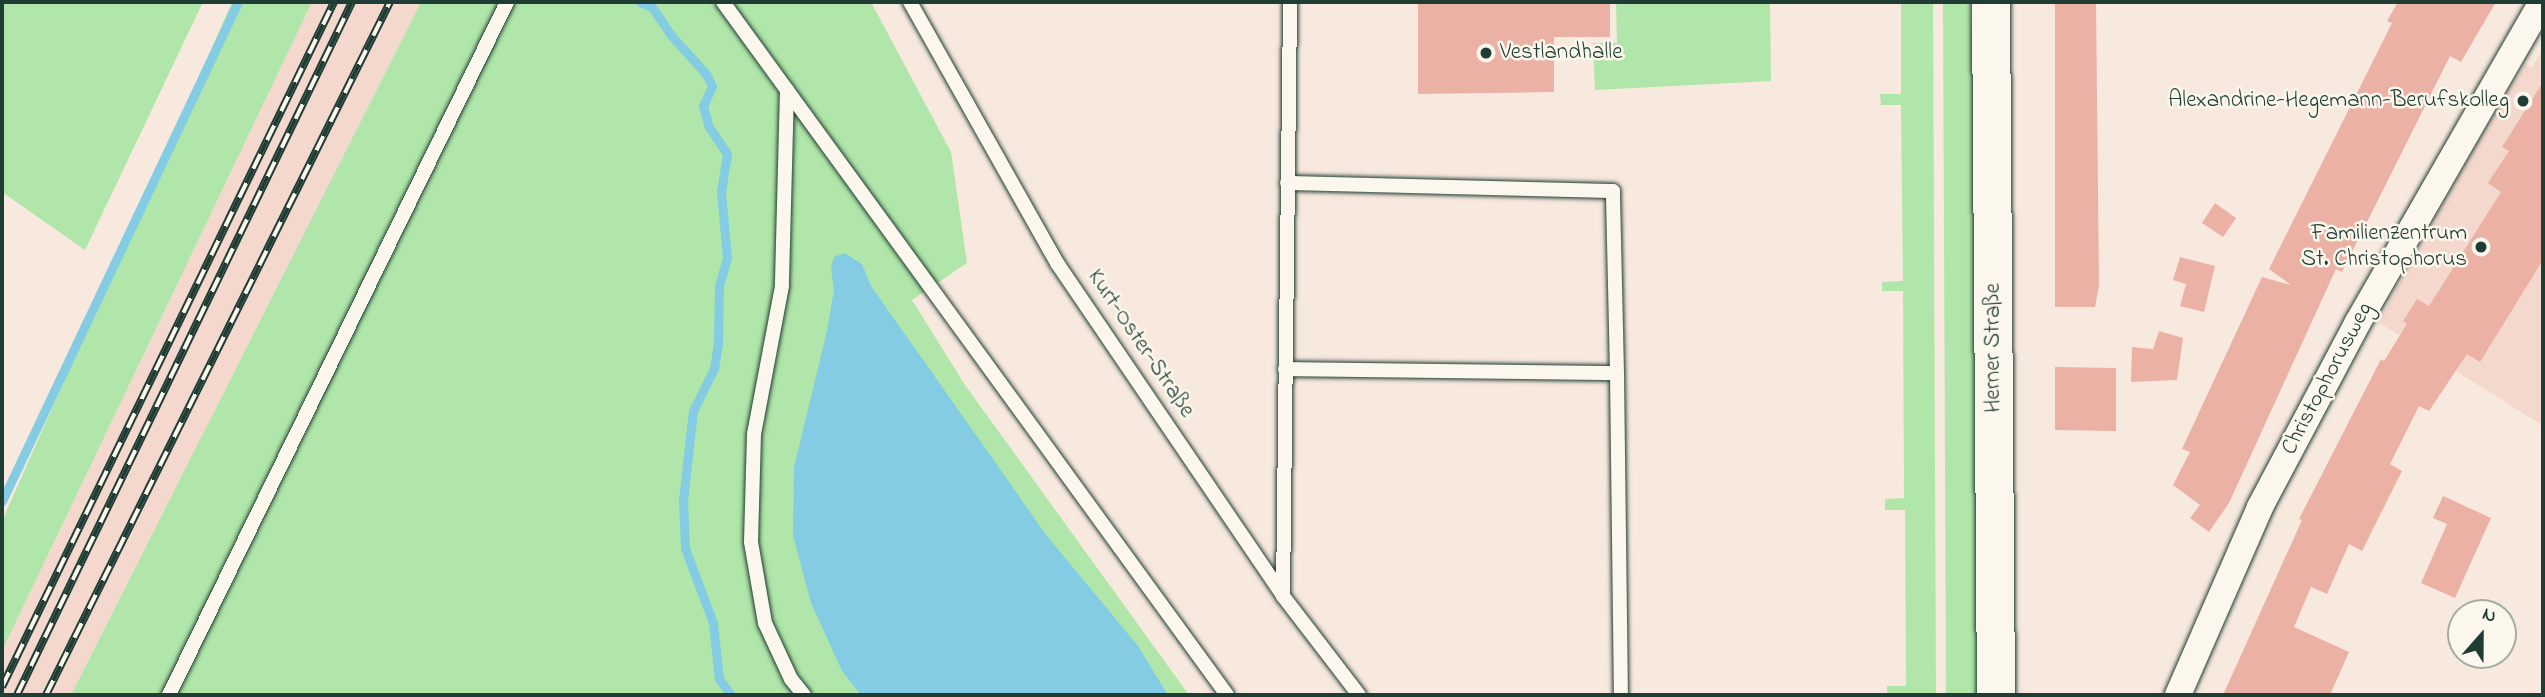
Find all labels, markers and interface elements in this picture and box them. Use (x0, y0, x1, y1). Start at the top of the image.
place label: Vestlandhalle (1500, 39, 1622, 67)
marker: Vestlandhalle (1478, 45, 1494, 61)
place label: Alexandrine-Hegemann-Berufskolleg (2168, 87, 2509, 115)
marker: Alexandrine-Hegemann-Berufskolleg (2515, 93, 2531, 109)
place label: Familienzentrum St. Christophorus (2301, 220, 2467, 274)
marker: Familienzentrum St. Christophorus (2473, 239, 2489, 255)
street label: Kurt-Oster-Straße (1080, 265, 1200, 423)
street label: Herner Straße (1980, 283, 2008, 413)
street label: Christophorusweg (2276, 298, 2380, 460)
north arrow (2447, 599, 2517, 669)
text: N (2478, 601, 2500, 631)

